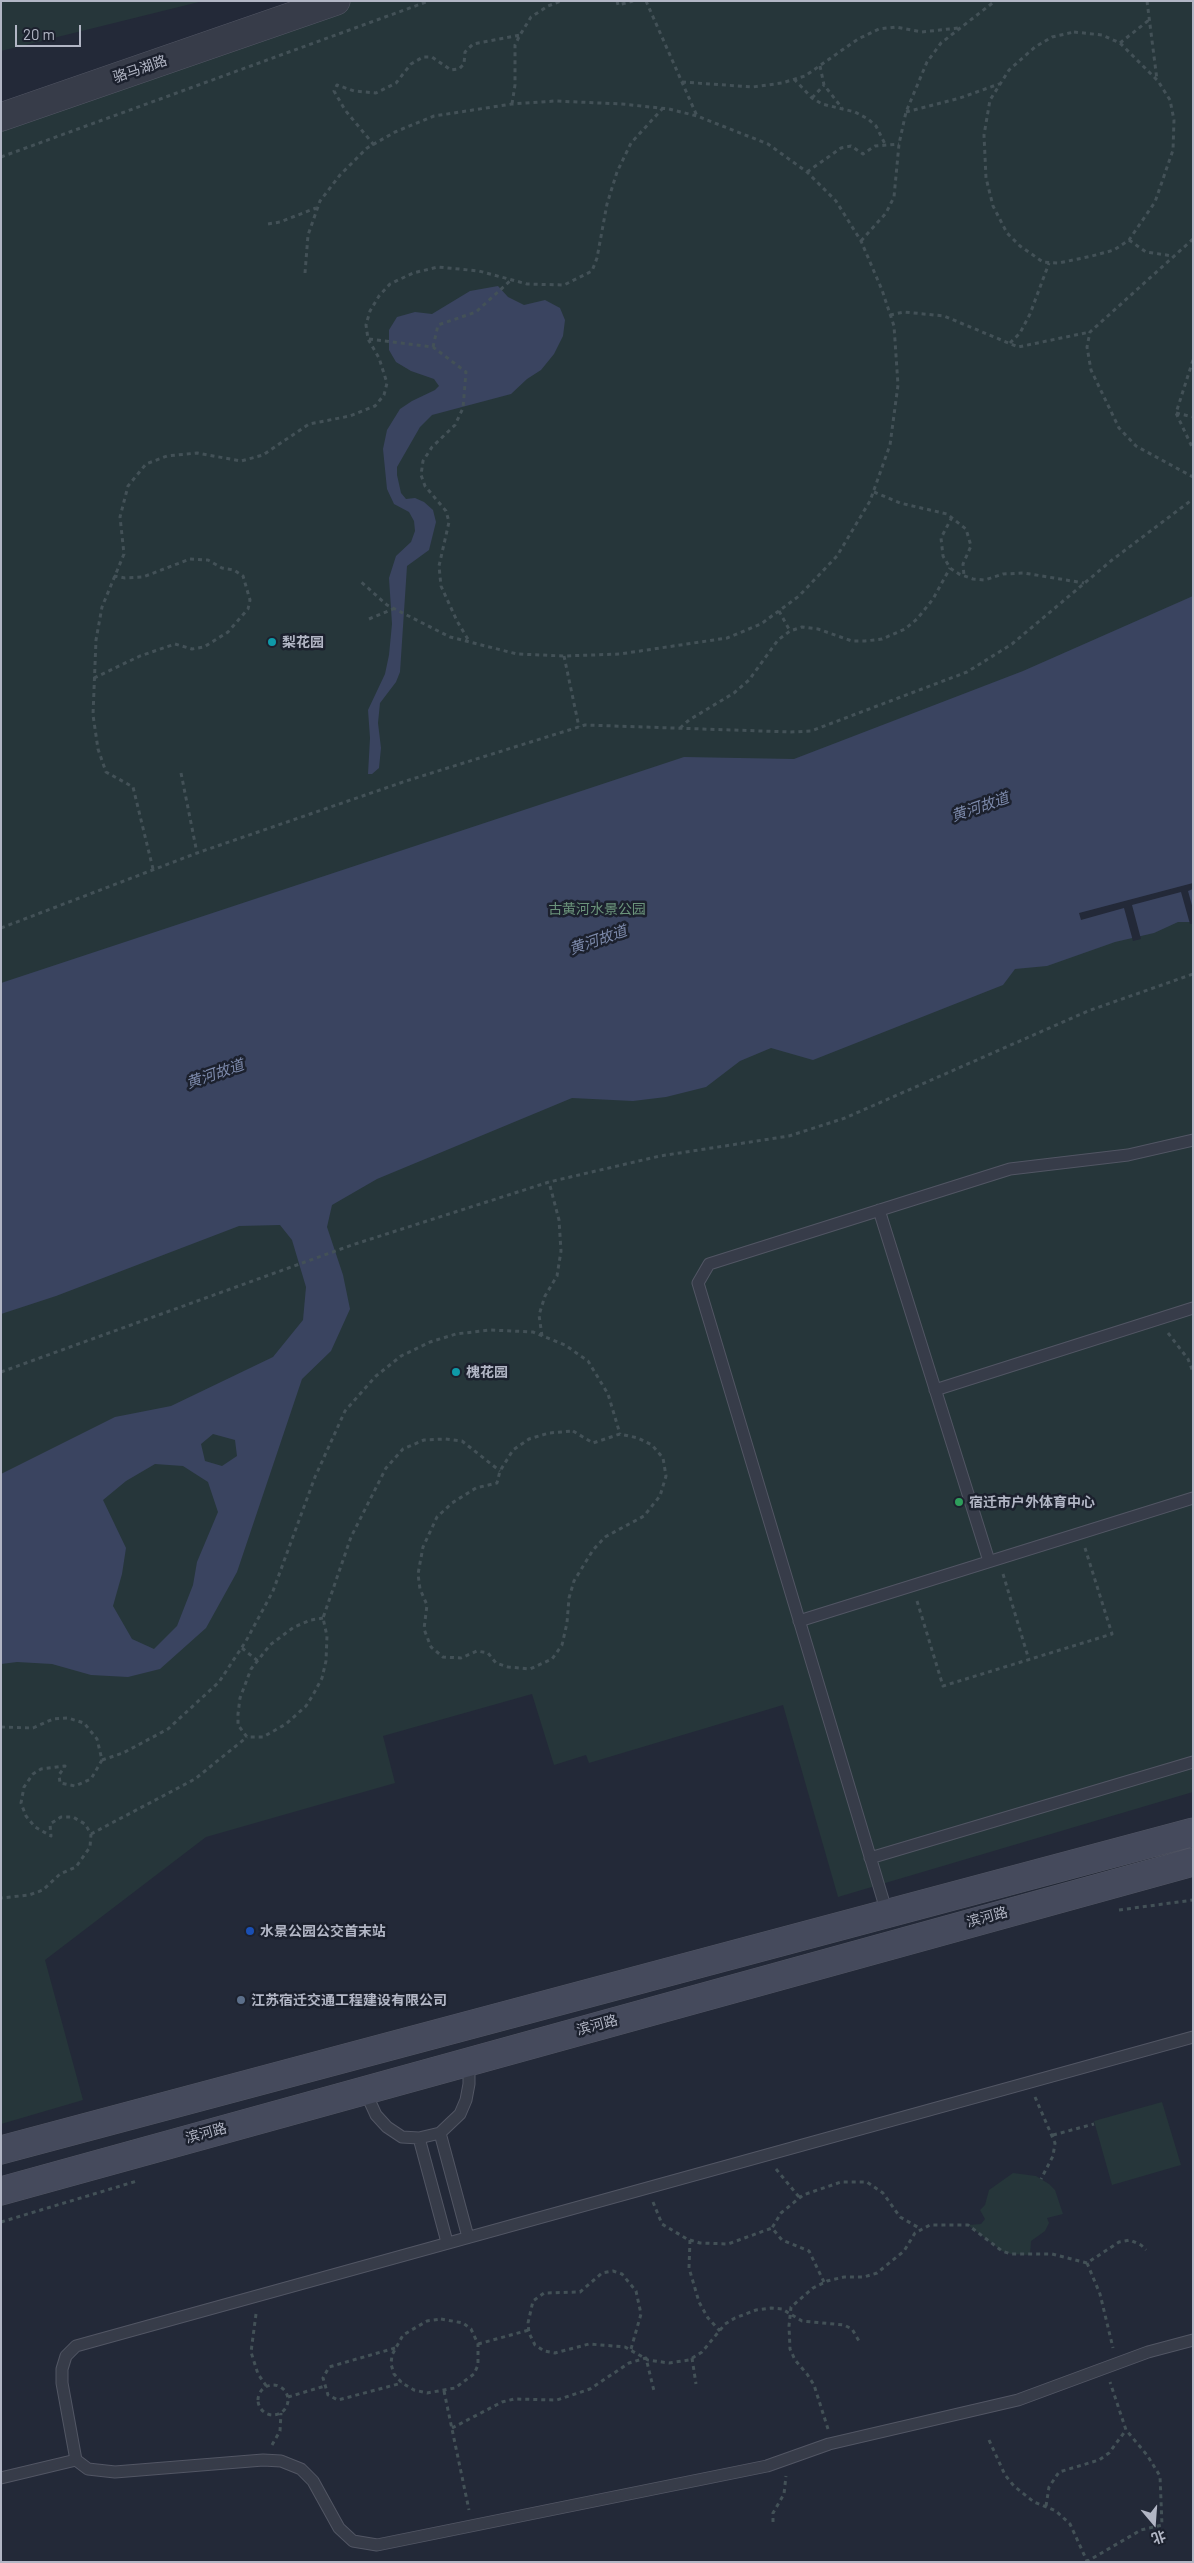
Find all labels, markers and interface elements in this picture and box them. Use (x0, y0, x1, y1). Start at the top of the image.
scale bar (18, 15, 84, 47)
text: 20 m (23, 25, 55, 43)
street label: 骆马湖路 (111, 52, 169, 86)
place label: 梨花园 (282, 634, 324, 650)
marker: 梨花园 (266, 636, 278, 648)
water label: 黄河故道 (949, 789, 1011, 825)
park label: 古黄河水景公园 (548, 901, 646, 917)
water label: 黄河故道 (567, 922, 629, 958)
water label: 黄河故道 (184, 1056, 246, 1092)
place label: 槐花园 (466, 1364, 508, 1380)
marker: 槐花园 (450, 1366, 462, 1378)
place label: 宿迁市户外体育中心 (969, 1494, 1095, 1510)
marker: 宿迁市户外体育中心 (953, 1496, 965, 1508)
street label: 滨河路 (965, 1903, 1009, 1931)
place label: 水景公园公交首末站 (260, 1923, 386, 1939)
marker: 水景公园公交首末站 (244, 1925, 256, 1937)
place label: 江苏宿迁交通工程建设有限公司 (251, 1992, 447, 2008)
marker: 江苏宿迁交通工程建设有限公司 (235, 1994, 247, 2006)
street label: 滨河路 (575, 2011, 619, 2039)
street label: 滨河路 (184, 2119, 228, 2147)
north arrow (1129, 2498, 1179, 2548)
text: 北 (1150, 2527, 1168, 2548)

